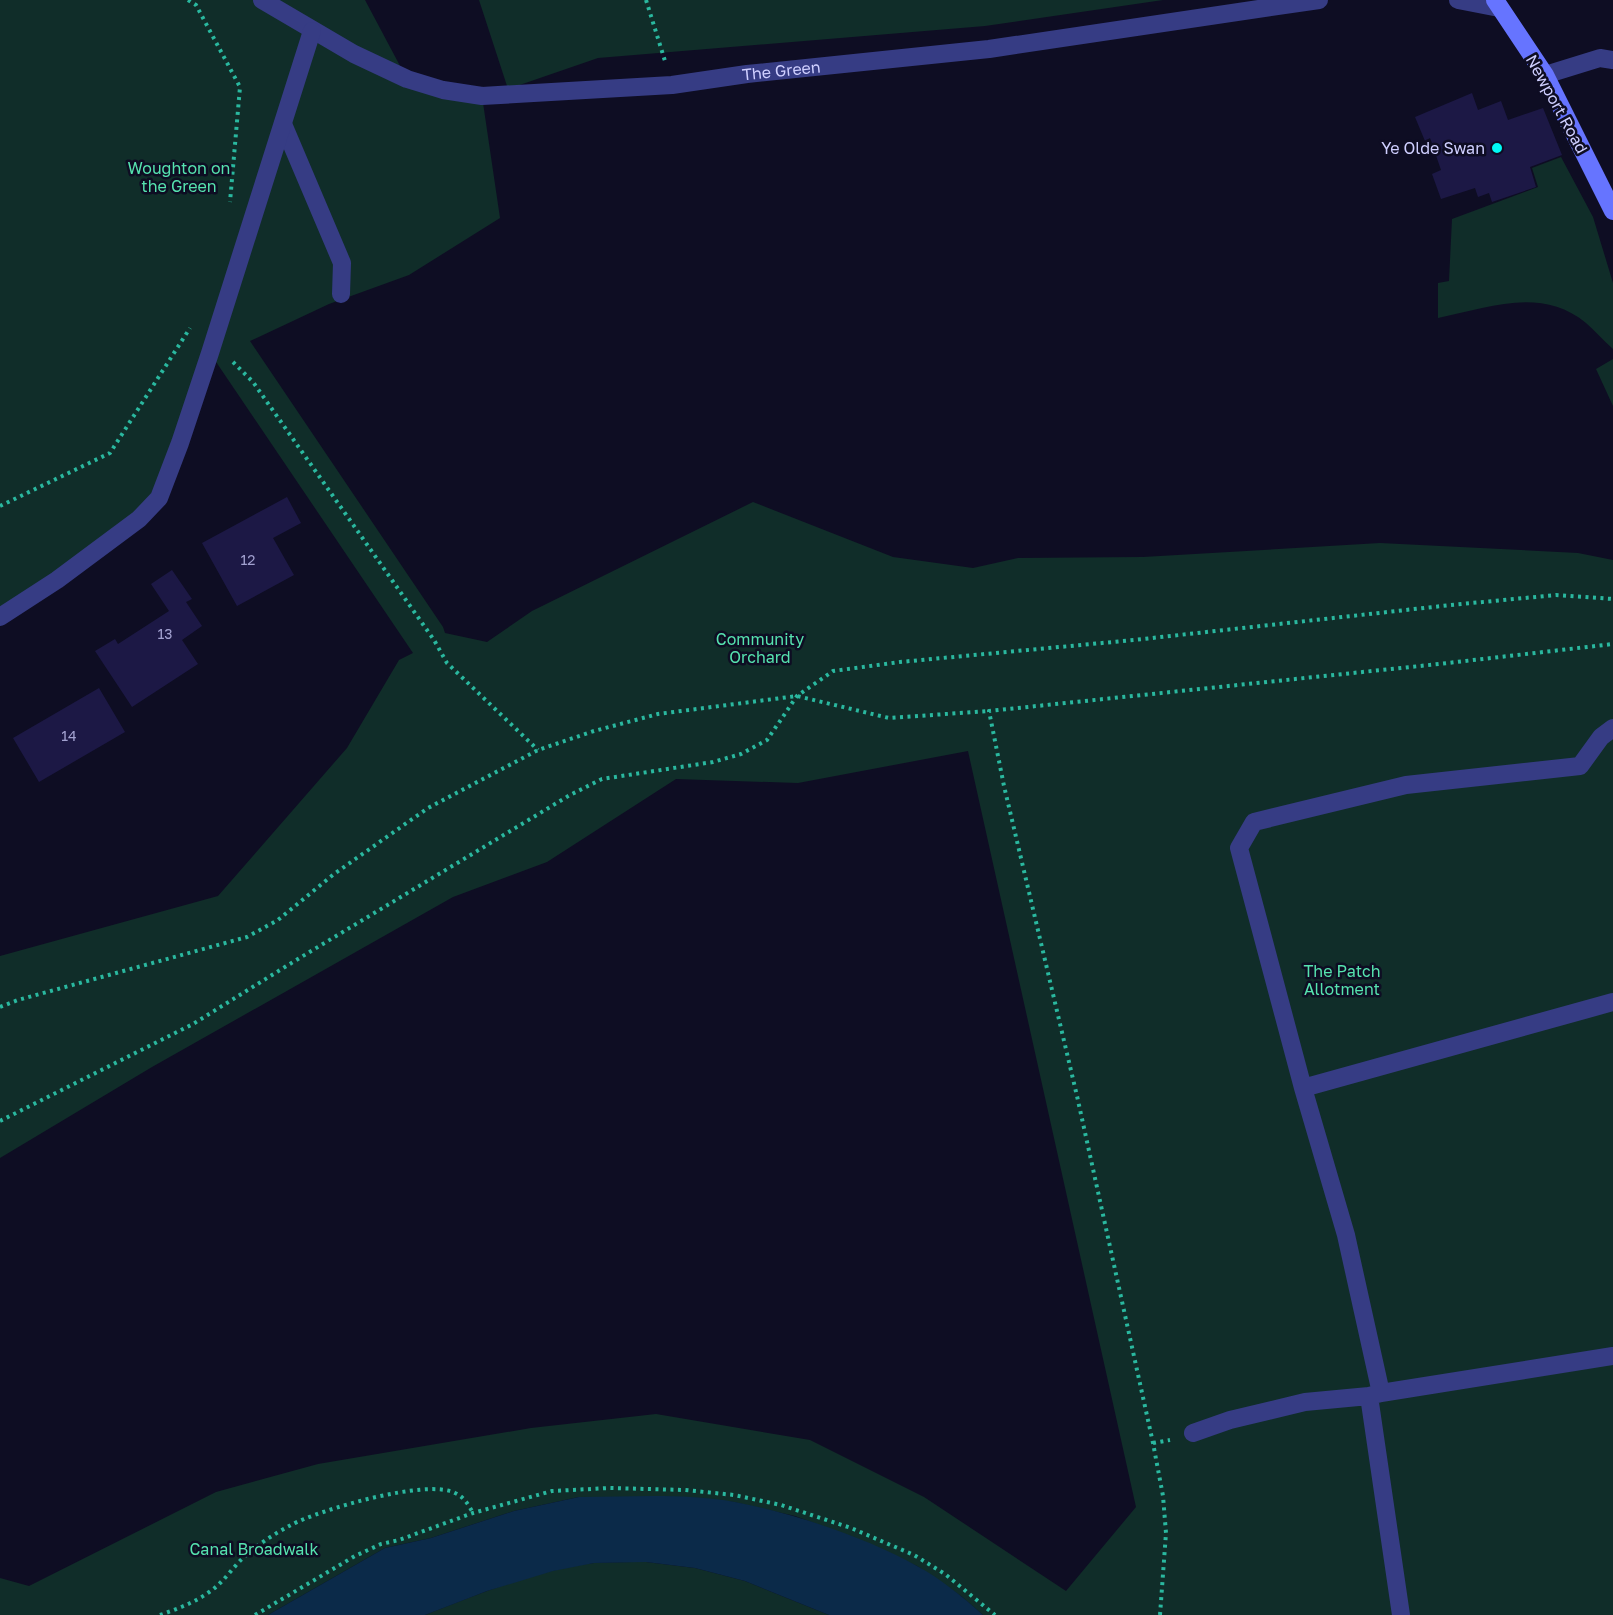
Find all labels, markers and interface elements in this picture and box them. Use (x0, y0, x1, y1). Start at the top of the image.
street label: Newport Road (1522, 51, 1592, 157)
street label: The Green (741, 56, 822, 84)
place label: Ye Olde Swan (1381, 138, 1485, 158)
marker: Ye Olde Swan (1490, 141, 1504, 155)
park label: Woughton on the Green (128, 158, 230, 196)
house number: 12 (241, 551, 255, 568)
house number: 13 (158, 625, 172, 642)
park label: Community Orchard (716, 629, 804, 667)
house number: 14 (61, 727, 77, 744)
park label: The Patch Allotment (1303, 961, 1381, 999)
park label: Canal Broadwalk (189, 1539, 319, 1559)

